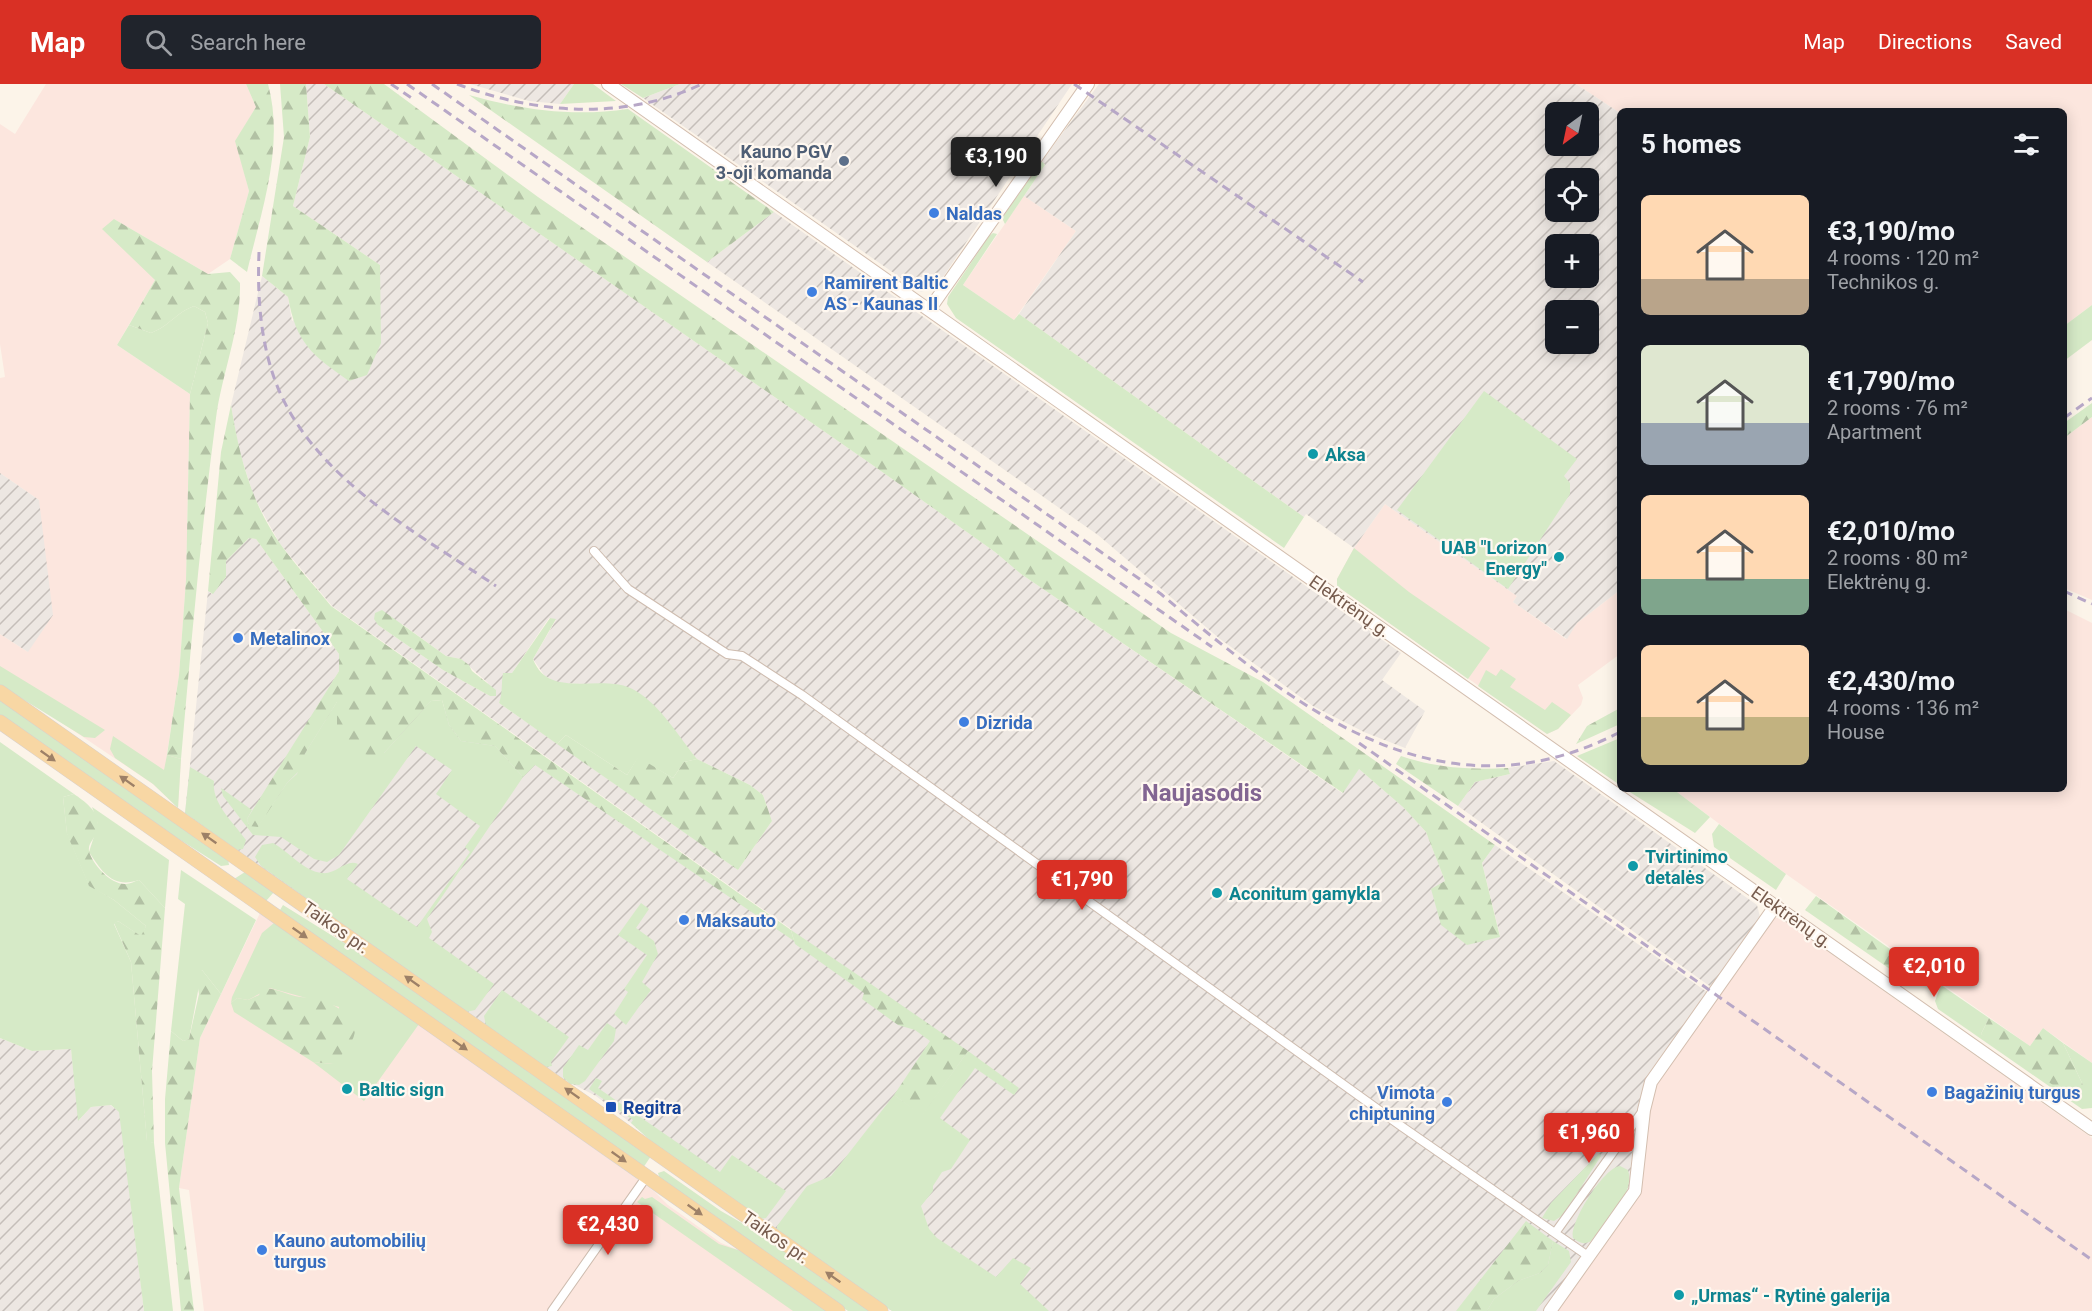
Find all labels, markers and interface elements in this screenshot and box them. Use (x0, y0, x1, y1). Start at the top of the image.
search box (121, 15, 541, 69)
text: Map (30, 26, 85, 59)
icon: search (142, 26, 175, 59)
text: Search here (190, 30, 306, 55)
text: Map (1803, 30, 1845, 54)
text: Directions (1878, 30, 1972, 54)
text: Saved (2005, 30, 2062, 54)
north arrow (1545, 102, 1599, 156)
map controls (1545, 102, 1599, 354)
icon: filters (2010, 128, 2043, 161)
text: 5 homes (1641, 129, 1742, 159)
pin: €3,190 (947, 137, 1045, 188)
place label: Kauno PGV 3-oji komanda (716, 141, 832, 183)
text: €3,190 (965, 144, 1027, 168)
marker: Kauno PGV 3-oji komanda (837, 154, 851, 168)
button: locate (1545, 168, 1599, 222)
place label: Naldas (946, 203, 1002, 224)
marker: Naldas (927, 206, 941, 220)
text: €3,190/mo (1827, 216, 1955, 246)
icon: home (1689, 219, 1761, 291)
button: + (1545, 234, 1599, 288)
text: 4 rooms · 120 m² (1827, 246, 1979, 270)
text: Technikos g. (1827, 270, 1939, 294)
place label: Ramirent Baltic AS - Kaunas II (824, 272, 948, 314)
marker: Ramirent Baltic AS - Kaunas II (805, 285, 819, 299)
button: − (1545, 300, 1599, 354)
text: €1,790/mo (1827, 366, 1955, 396)
icon: home (1689, 369, 1761, 441)
text: 2 rooms · 76 m² (1827, 396, 1968, 420)
text: Apartment (1827, 420, 1922, 444)
place label: Aksa (1325, 444, 1366, 465)
marker: Aksa (1306, 447, 1320, 461)
text: €2,010/mo (1827, 516, 1955, 546)
icon: home (1689, 519, 1761, 591)
place label: UAB "Lorizon Energy" (1441, 537, 1547, 579)
text: 2 rooms · 80 m² (1827, 546, 1968, 570)
marker: UAB "Lorizon Energy" (1552, 550, 1566, 564)
street label: Elektrėnų g. (1306, 570, 1394, 642)
text: Elektrėnų g. (1827, 570, 1931, 594)
place label: Metalinox (250, 628, 331, 649)
marker: Metalinox (231, 631, 245, 645)
text: €2,430/mo (1827, 666, 1955, 696)
icon: home (1689, 669, 1761, 741)
text: 4 rooms · 136 m² (1827, 696, 1979, 720)
place label: Dizrida (976, 712, 1033, 733)
marker: Dizrida (957, 715, 971, 729)
text: House (1827, 720, 1885, 744)
one-way arrow (39, 750, 55, 762)
one-way arrow (119, 775, 135, 787)
district label: Naujasodis (1142, 779, 1262, 807)
one-way arrow (201, 833, 217, 845)
place label: Tvirtinimo detalės (1645, 846, 1728, 888)
marker: Tvirtinimo detalės (1626, 859, 1640, 873)
pin: €1,790 (1033, 860, 1131, 911)
text: €1,790 (1051, 867, 1113, 891)
street label: Elektrėnų g. (1748, 881, 1836, 953)
place label: Aconitum gamykla (1229, 883, 1381, 904)
marker: Aconitum gamykla (1210, 886, 1224, 900)
street label: Taikos pr. (298, 896, 374, 958)
place label: Maksauto (696, 910, 776, 931)
marker: Maksauto (677, 913, 691, 927)
one-way arrow (292, 927, 308, 939)
pin: €2,010 (1885, 947, 1983, 998)
text: €2,010 (1903, 954, 1965, 978)
one-way arrow (404, 976, 420, 987)
one-way arrow (451, 1039, 467, 1051)
place label: Baltic sign (359, 1079, 444, 1100)
marker: Baltic sign (340, 1082, 354, 1096)
place label: Vimota chiptuning (1349, 1082, 1435, 1124)
place label: Bagažinių turgus (1944, 1082, 2081, 1103)
marker: Bagažinių turgus (1925, 1085, 1939, 1099)
one-way arrow (564, 1087, 580, 1099)
marker: Vimota chiptuning (1440, 1095, 1454, 1109)
place label: Regitra (623, 1097, 682, 1118)
marker: Regitra (604, 1100, 618, 1114)
pin: €1,960 (1540, 1113, 1638, 1164)
text: €1,960 (1558, 1120, 1620, 1144)
one-way arrow (611, 1151, 627, 1163)
one-way arrow (686, 1204, 702, 1216)
pin: €2,430 (559, 1205, 657, 1256)
street label: Taikos pr. (738, 1206, 814, 1268)
text: €2,430 (577, 1212, 639, 1236)
place label: Kauno automobilių turgus (274, 1230, 426, 1272)
marker: Kauno automobilių turgus (255, 1243, 269, 1257)
one-way arrow (826, 1271, 842, 1283)
place label: „Urmas“ - Rytinė galerija (1691, 1285, 1891, 1306)
marker: „Urmas“ - Rytinė galerija (1672, 1288, 1686, 1302)

